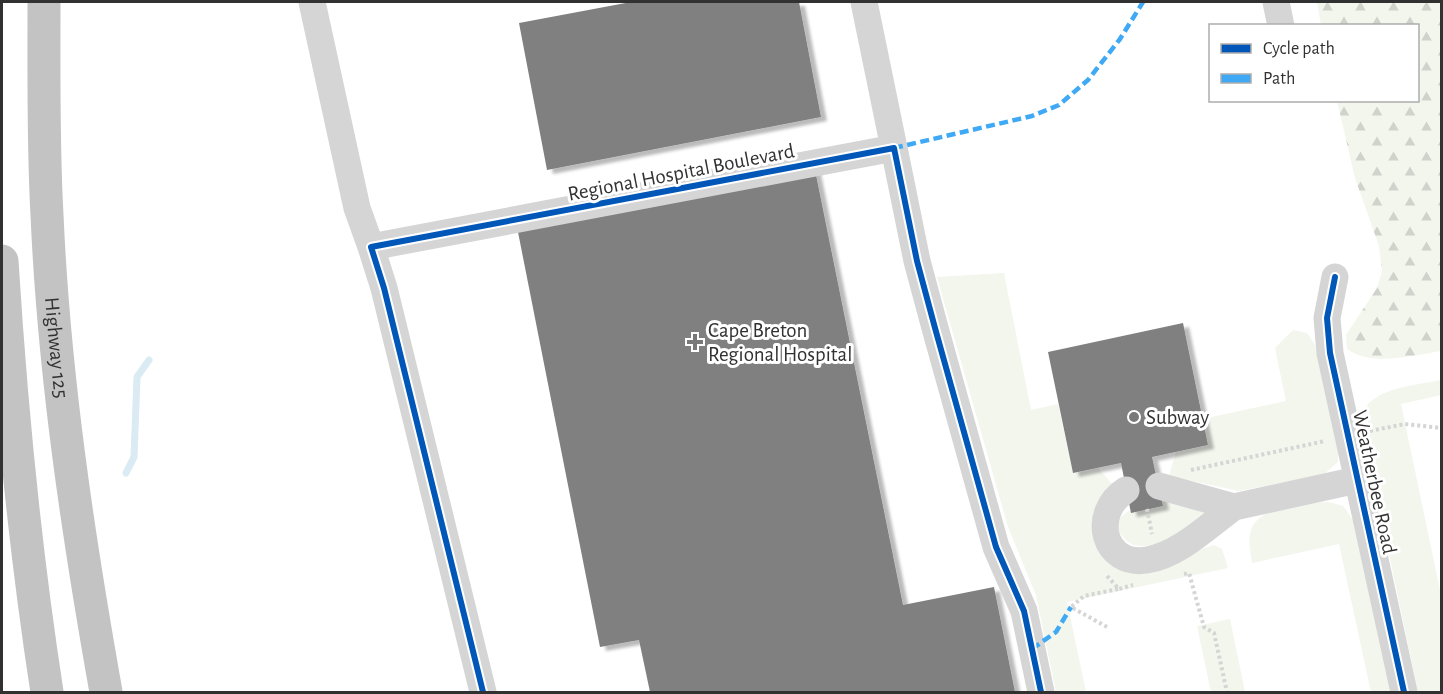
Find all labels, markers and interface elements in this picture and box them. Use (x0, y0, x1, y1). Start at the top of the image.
legend (1209, 24, 1419, 102)
text: Cycle path (1263, 40, 1335, 58)
text: Path (1263, 70, 1295, 88)
street label: Regional Hospital Boulevard (566, 140, 796, 205)
street label: Highway 125 (41, 296, 72, 399)
place label: Cape Breton Regional Hospital (708, 320, 852, 365)
marker: Cape Breton Regional Hospital (686, 333, 704, 351)
place label: Subway (1146, 407, 1209, 428)
street label: Weatherbee Road (1349, 408, 1400, 556)
marker: Subway (1127, 410, 1141, 424)

